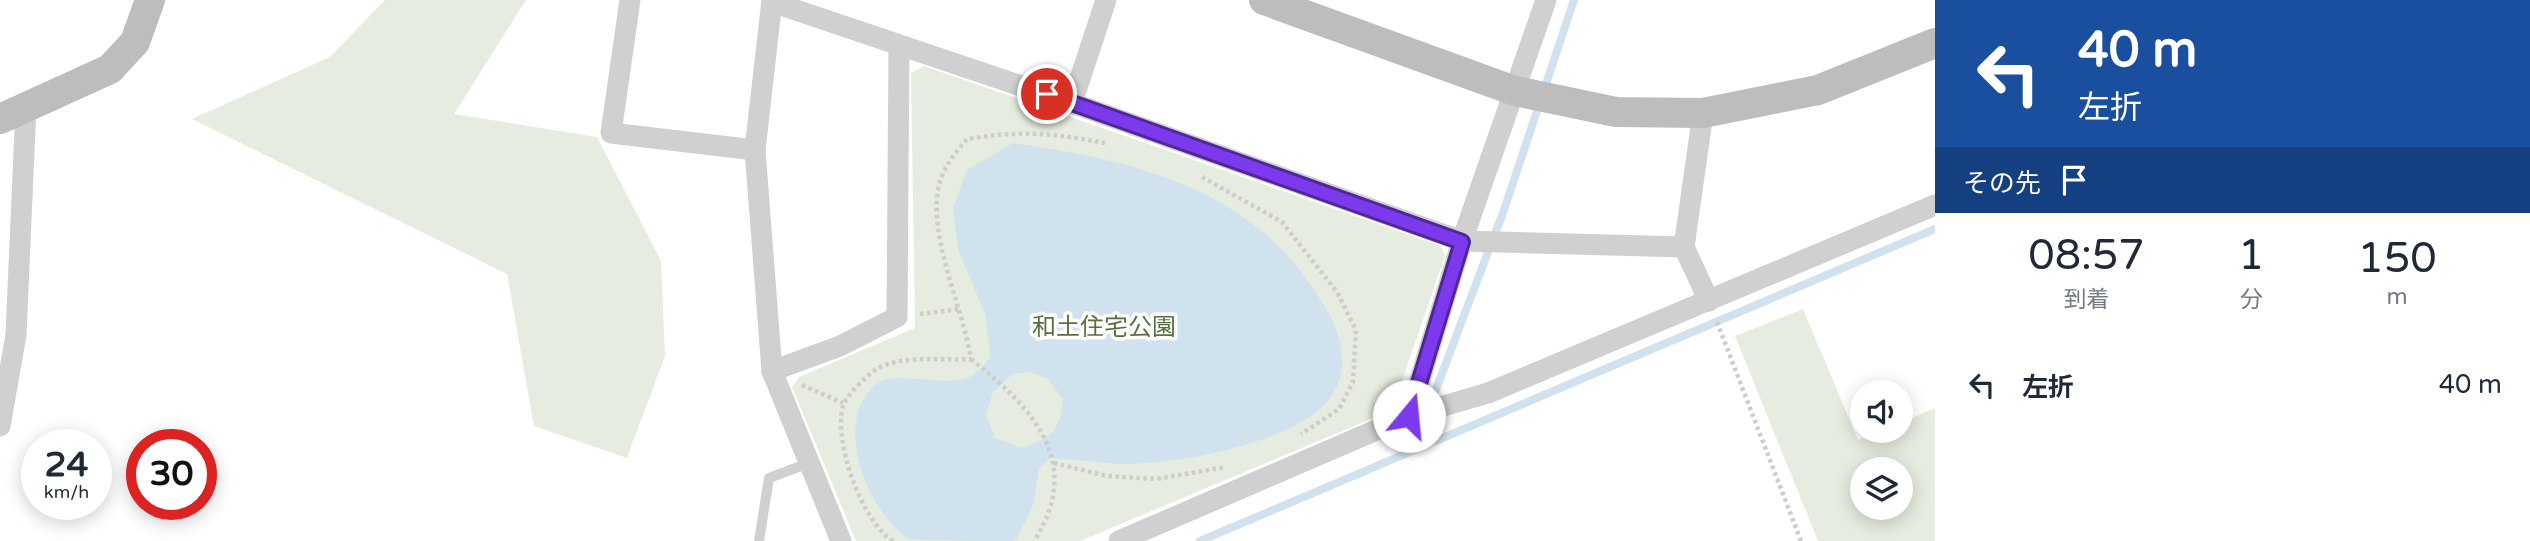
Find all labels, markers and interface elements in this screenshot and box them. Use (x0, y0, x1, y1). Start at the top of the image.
text: 40 m (2078, 21, 2197, 80)
icon: left (1963, 28, 2054, 119)
pin (1017, 64, 1077, 124)
icon: arrive (1028, 75, 1066, 113)
text: 左折 (2078, 89, 2142, 127)
icon: arrive (2055, 161, 2093, 199)
text: その先 (1963, 168, 2041, 199)
text: 08:57 (2028, 230, 2145, 281)
text: 1 (2238, 230, 2264, 281)
text: 150 (2358, 233, 2437, 284)
text: m (2387, 283, 2408, 311)
text: 到着 (2063, 286, 2109, 314)
text: 分 (2240, 286, 2263, 314)
park label: 和土住宅公園 (1032, 313, 1176, 342)
icon: left (1963, 366, 2001, 404)
text: 40 m (2439, 369, 2502, 400)
text: 左折 (2022, 372, 2074, 403)
position arrow (1372, 379, 1446, 453)
map controls (1850, 380, 1913, 520)
button: sound (1850, 380, 1913, 443)
speed limit sign: 30 (126, 429, 217, 520)
text: 24 (45, 444, 88, 486)
button: layers (1850, 457, 1913, 520)
text: km/h (44, 481, 89, 503)

